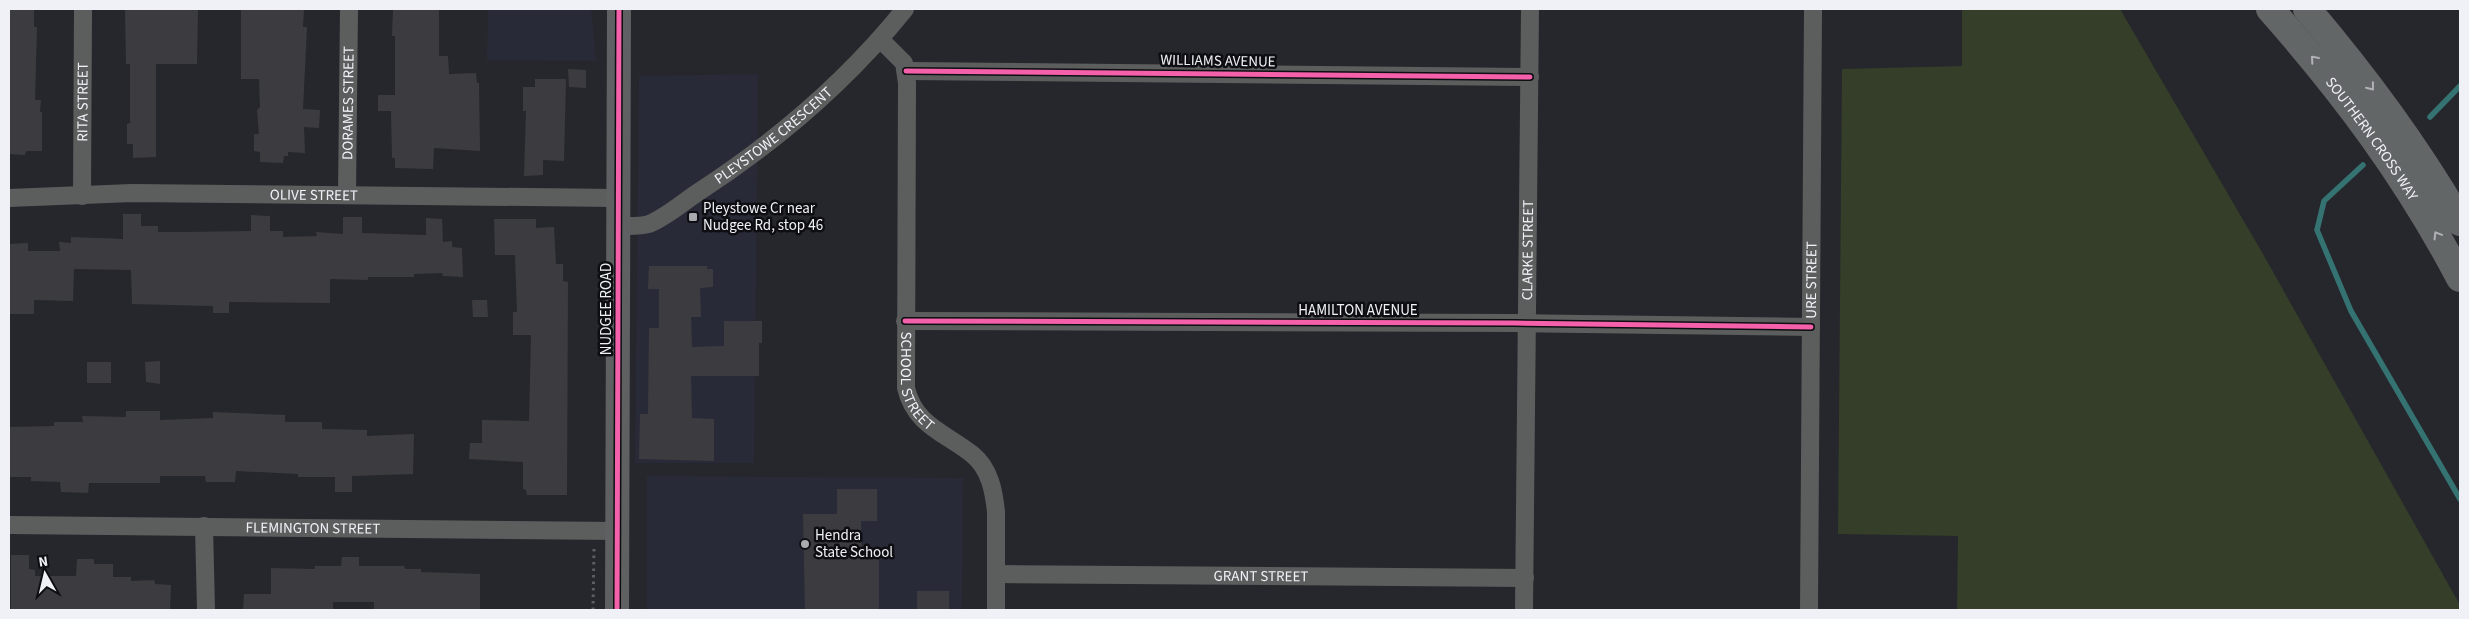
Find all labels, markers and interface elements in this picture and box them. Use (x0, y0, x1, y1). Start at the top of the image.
street label: DORAMES STREET (337, 46, 359, 160)
street label: WILLIAMS AVENUE (1160, 49, 1276, 73)
one-way arrow (2311, 56, 2319, 65)
street label: RITA STREET (72, 62, 93, 142)
street label: SOUTHERN CROSS WAY (2321, 72, 2424, 205)
one-way arrow (2365, 81, 2374, 91)
street label: PLEYSTOWE CRESCENT (710, 82, 837, 189)
street label: OLIVE STREET (270, 184, 358, 206)
place label: Pleystowe Cr near Nudgee Rd, stop 46 (703, 198, 823, 236)
street label: CLARKE STREET (1517, 200, 1539, 300)
marker: Pleystowe Cr near Nudgee Rd, stop 46 (687, 211, 699, 223)
one-way arrow (2434, 231, 2444, 240)
street label: URE STREET (1800, 241, 1822, 319)
street label: NUDGEE ROAD (596, 263, 617, 355)
street label: HAMILTON AVENUE (1298, 300, 1418, 321)
street label: SCHOOL STREET (895, 331, 939, 435)
street label: FLEMINGTON STREET (246, 517, 380, 539)
place label: Hendra State School (815, 525, 893, 563)
marker: Hendra State School (799, 538, 811, 550)
north arrow (20, 549, 70, 599)
text: N (37, 552, 49, 573)
street label: GRANT STREET (1213, 565, 1309, 587)

